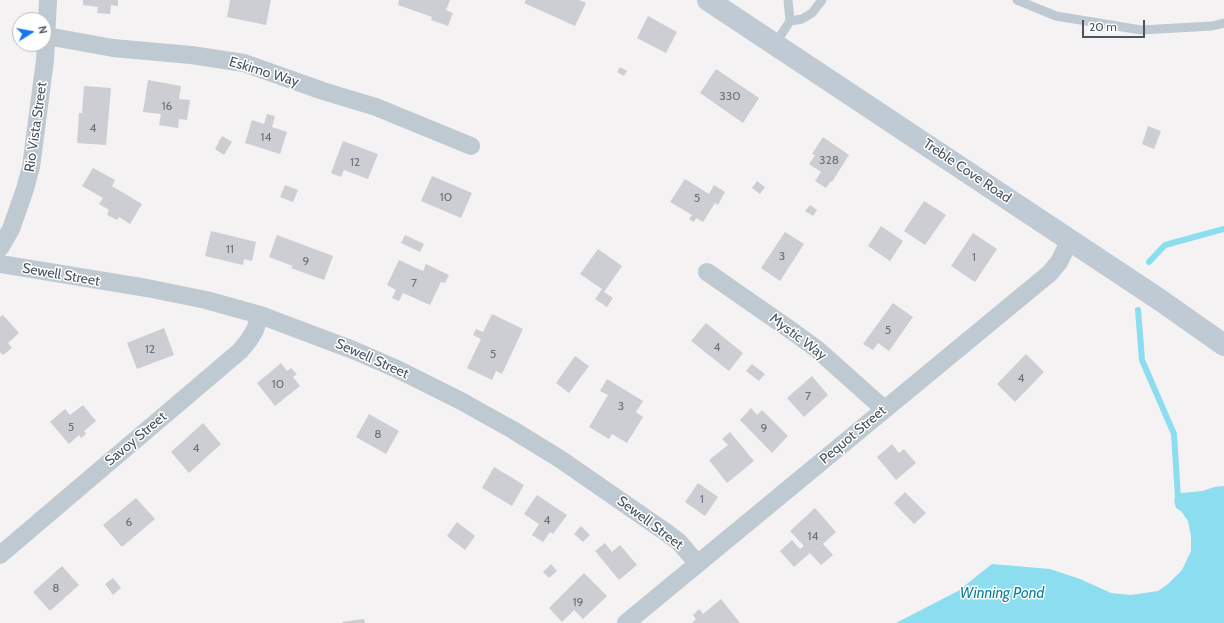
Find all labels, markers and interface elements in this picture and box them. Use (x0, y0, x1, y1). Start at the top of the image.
north arrow (12, 12, 52, 52)
scale bar (1084, 12, 1147, 38)
text: 20 m (1089, 19, 1117, 34)
text: N (35, 25, 50, 35)
street label: Eskimo Way (227, 53, 301, 91)
street label: Rio Vista Street (21, 81, 51, 173)
house number: 330 (719, 89, 741, 103)
house number: 16 (162, 99, 172, 113)
house number: 4 (90, 121, 96, 135)
house number: 14 (261, 130, 271, 144)
street label: Treble Cove Road (920, 135, 1014, 207)
house number: 328 (819, 153, 839, 167)
house number: 12 (350, 155, 360, 169)
house number: 10 (440, 190, 452, 204)
house number: 5 (694, 191, 700, 205)
house number: 11 (226, 242, 234, 256)
house number: 3 (779, 249, 785, 263)
house number: 1 (972, 250, 976, 264)
house number: 9 (303, 254, 309, 268)
street label: Sewell Street (21, 260, 101, 290)
house number: 7 (411, 276, 417, 290)
street label: Mystic Way (766, 310, 830, 364)
house number: 5 (885, 323, 891, 337)
street label: Sewell Street (333, 335, 411, 383)
house number: 4 (714, 340, 720, 354)
house number: 12 (145, 342, 155, 356)
house number: 5 (490, 347, 496, 361)
house number: 4 (1018, 371, 1024, 385)
house number: 10 (272, 377, 284, 391)
house number: 7 (805, 389, 811, 403)
house number: 3 (618, 399, 624, 413)
street label: Pequot Street (816, 402, 890, 468)
street label: Savoy Street (102, 408, 170, 470)
house number: 5 (68, 420, 74, 434)
house number: 9 (761, 421, 767, 435)
house number: 8 (374, 427, 382, 441)
house number: 4 (193, 441, 199, 455)
house number: 1 (700, 492, 704, 506)
street label: Sewell Street (614, 493, 686, 553)
house number: 4 (544, 513, 550, 527)
house number: 6 (126, 515, 132, 529)
house number: 14 (808, 529, 818, 543)
house number: 8 (52, 581, 60, 595)
water label: Winning Pond (960, 585, 1044, 603)
house number: 19 (573, 595, 583, 609)

